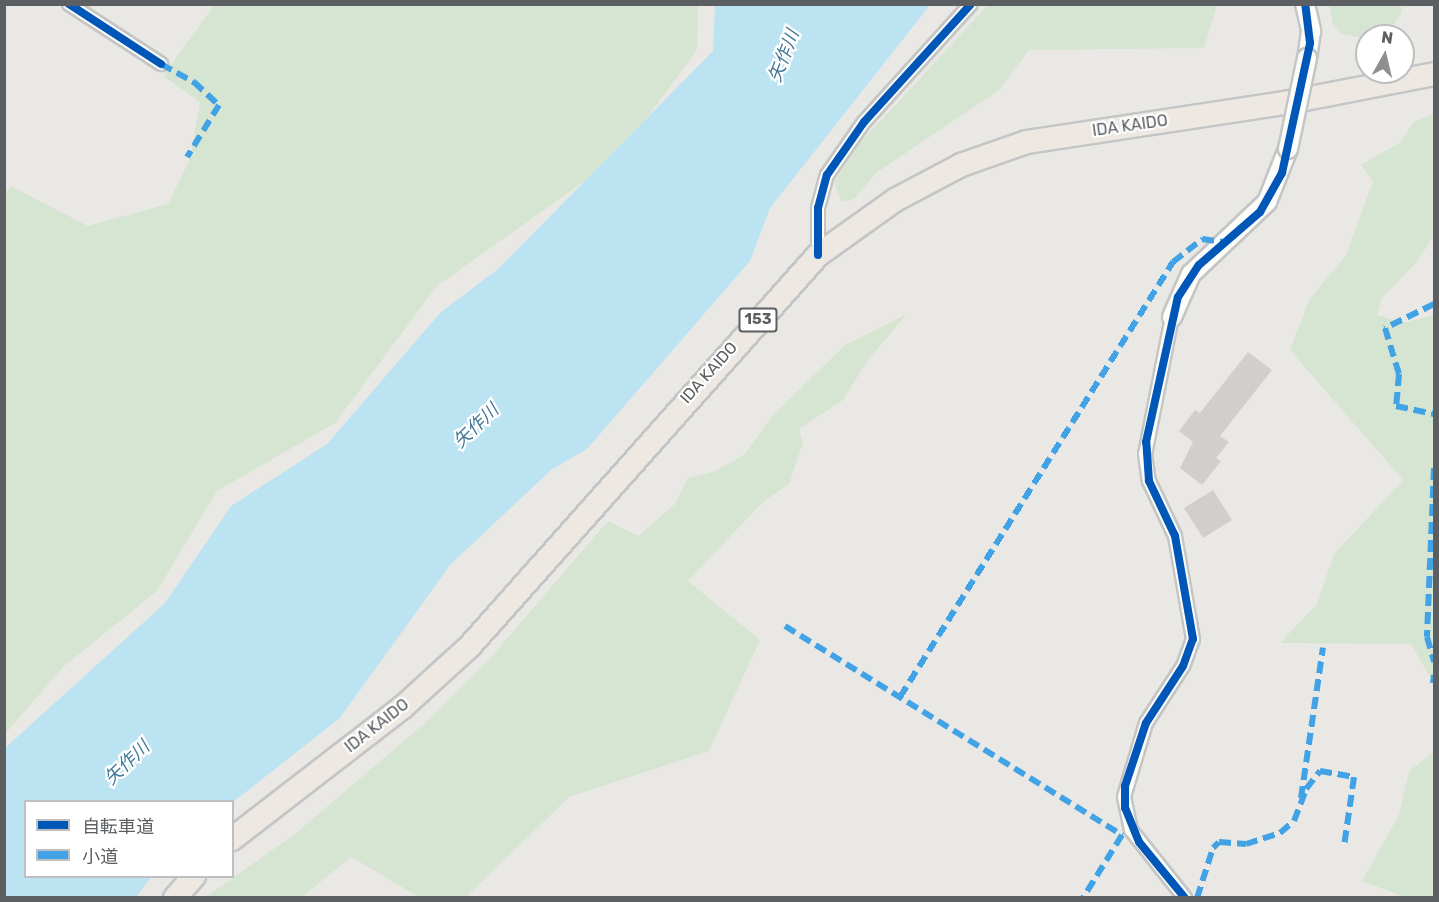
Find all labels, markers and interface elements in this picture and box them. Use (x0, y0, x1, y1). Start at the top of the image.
north arrow (1355, 24, 1415, 84)
water label: 矢作川 (764, 27, 804, 85)
text: N (1380, 27, 1394, 48)
street label: IDA KAIDO (1091, 111, 1169, 141)
road number: 153 (737, 308, 779, 332)
street label: IDA KAIDO (676, 338, 742, 408)
water label: 矢作川 (449, 399, 503, 453)
street label: IDA KAIDO (341, 695, 413, 757)
water label: 矢作川 (100, 736, 154, 790)
legend (24, 800, 234, 878)
text: 自転車道 (82, 816, 154, 838)
text: 小道 (82, 846, 118, 868)

